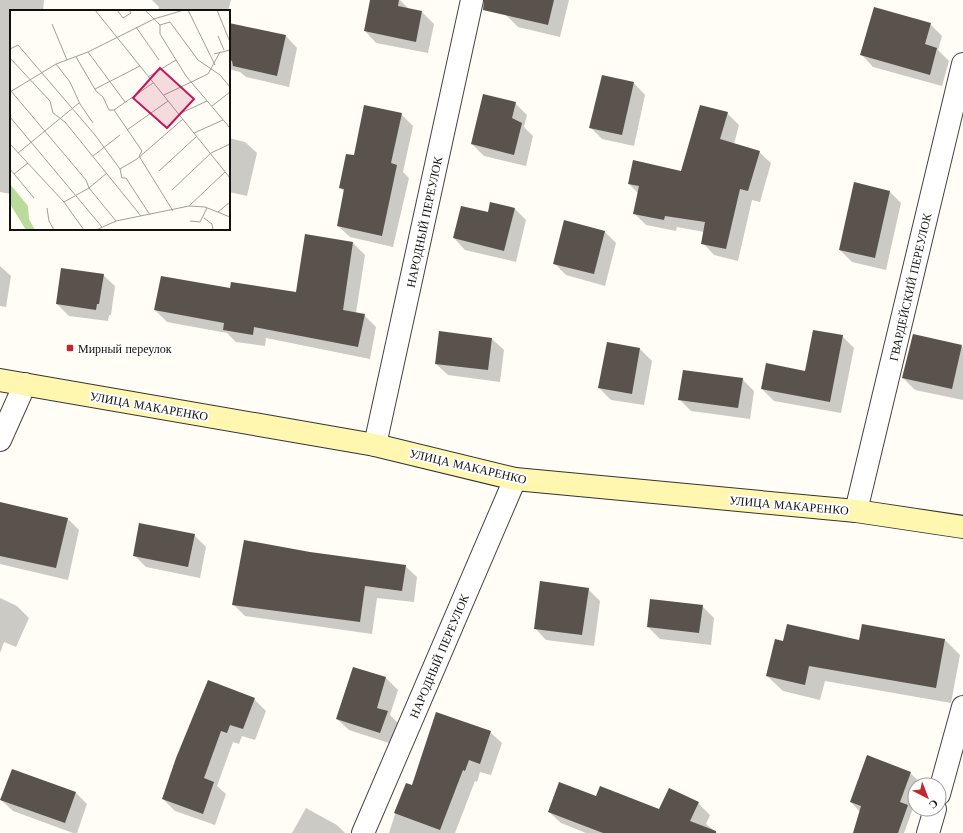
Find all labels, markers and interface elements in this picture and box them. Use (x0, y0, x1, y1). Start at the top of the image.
inset map (10, 10, 230, 230)
street label: НАРОДНЫЙ ПЕРЕУЛОК (403, 154, 445, 289)
street label: ГВАРДЕЙСКИЙ ПЕРЕУЛОК (886, 211, 935, 363)
place label: Мирный переулок (78, 341, 172, 356)
marker: Мирный переулок (65, 343, 75, 353)
street label: УЛИЦА МАКАРЕНКО (89, 388, 210, 424)
street label: УЛИЦА МАКАРЕНКО (408, 445, 528, 487)
street label: УЛИЦА МАКАРЕНКО (729, 492, 850, 518)
street label: НАРОДНЫЙ ПЕРЕУЛОК (406, 591, 472, 720)
north arrow (907, 777, 947, 817)
text: С (926, 797, 941, 812)

